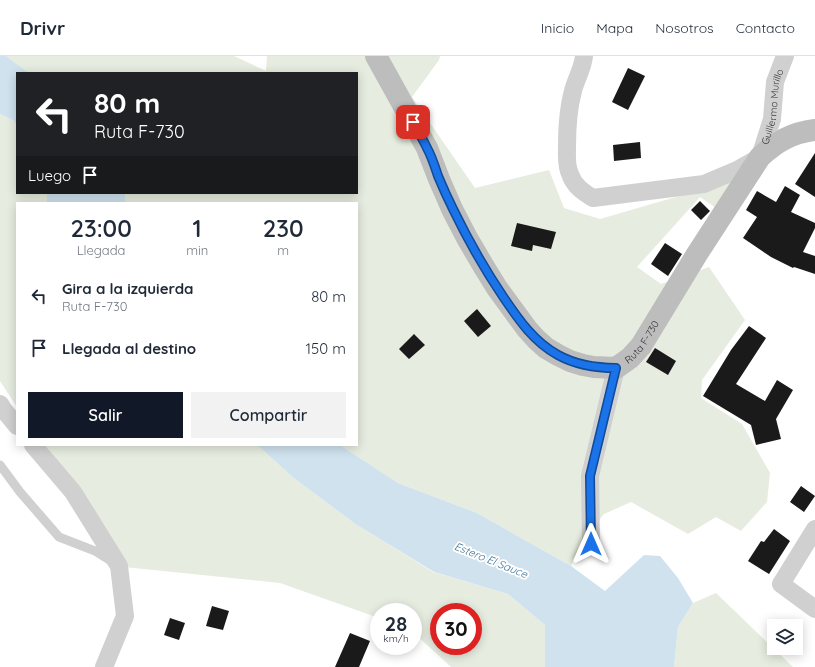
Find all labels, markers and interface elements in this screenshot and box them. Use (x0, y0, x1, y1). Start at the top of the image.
text: Drivr (20, 16, 65, 40)
text: Inicio (541, 19, 574, 37)
text: Mapa (596, 19, 633, 37)
text: Nosotros (655, 19, 714, 37)
text: Contacto (736, 19, 795, 37)
street label: Guillermo Murillo (758, 67, 787, 146)
text: 80 m (94, 85, 160, 120)
icon: left (28, 88, 80, 140)
pin (396, 105, 430, 139)
icon: arrive (402, 111, 424, 133)
text: Ruta F-730 (94, 120, 185, 143)
icon: arrive (79, 164, 101, 186)
text: Luego (28, 166, 71, 185)
text: 23:00 (70, 213, 132, 243)
text: 1 (193, 213, 202, 243)
text: 230 (263, 213, 304, 243)
text: Llegada (77, 242, 125, 258)
text: min (186, 242, 208, 258)
text: m (277, 242, 289, 258)
text: Gira a la izquierda (62, 279, 194, 298)
icon: left (28, 285, 50, 307)
text: 80 m (311, 287, 346, 306)
text: Ruta F-730 (62, 298, 127, 314)
street label: Ruta F-730 (622, 318, 662, 367)
icon: arrive (28, 337, 50, 359)
text: Llegada al destino (62, 339, 196, 358)
text: 150 m (306, 339, 346, 358)
button: Salir (28, 392, 183, 438)
button: Compartir (191, 392, 346, 438)
position arrow (570, 523, 612, 565)
water label: Estero El Sauce (452, 539, 530, 581)
speed limit sign: 30 (430, 603, 482, 655)
text: 28 (385, 611, 407, 636)
map controls (767, 619, 803, 655)
button: layers (767, 619, 803, 655)
text: km/h (383, 632, 409, 645)

